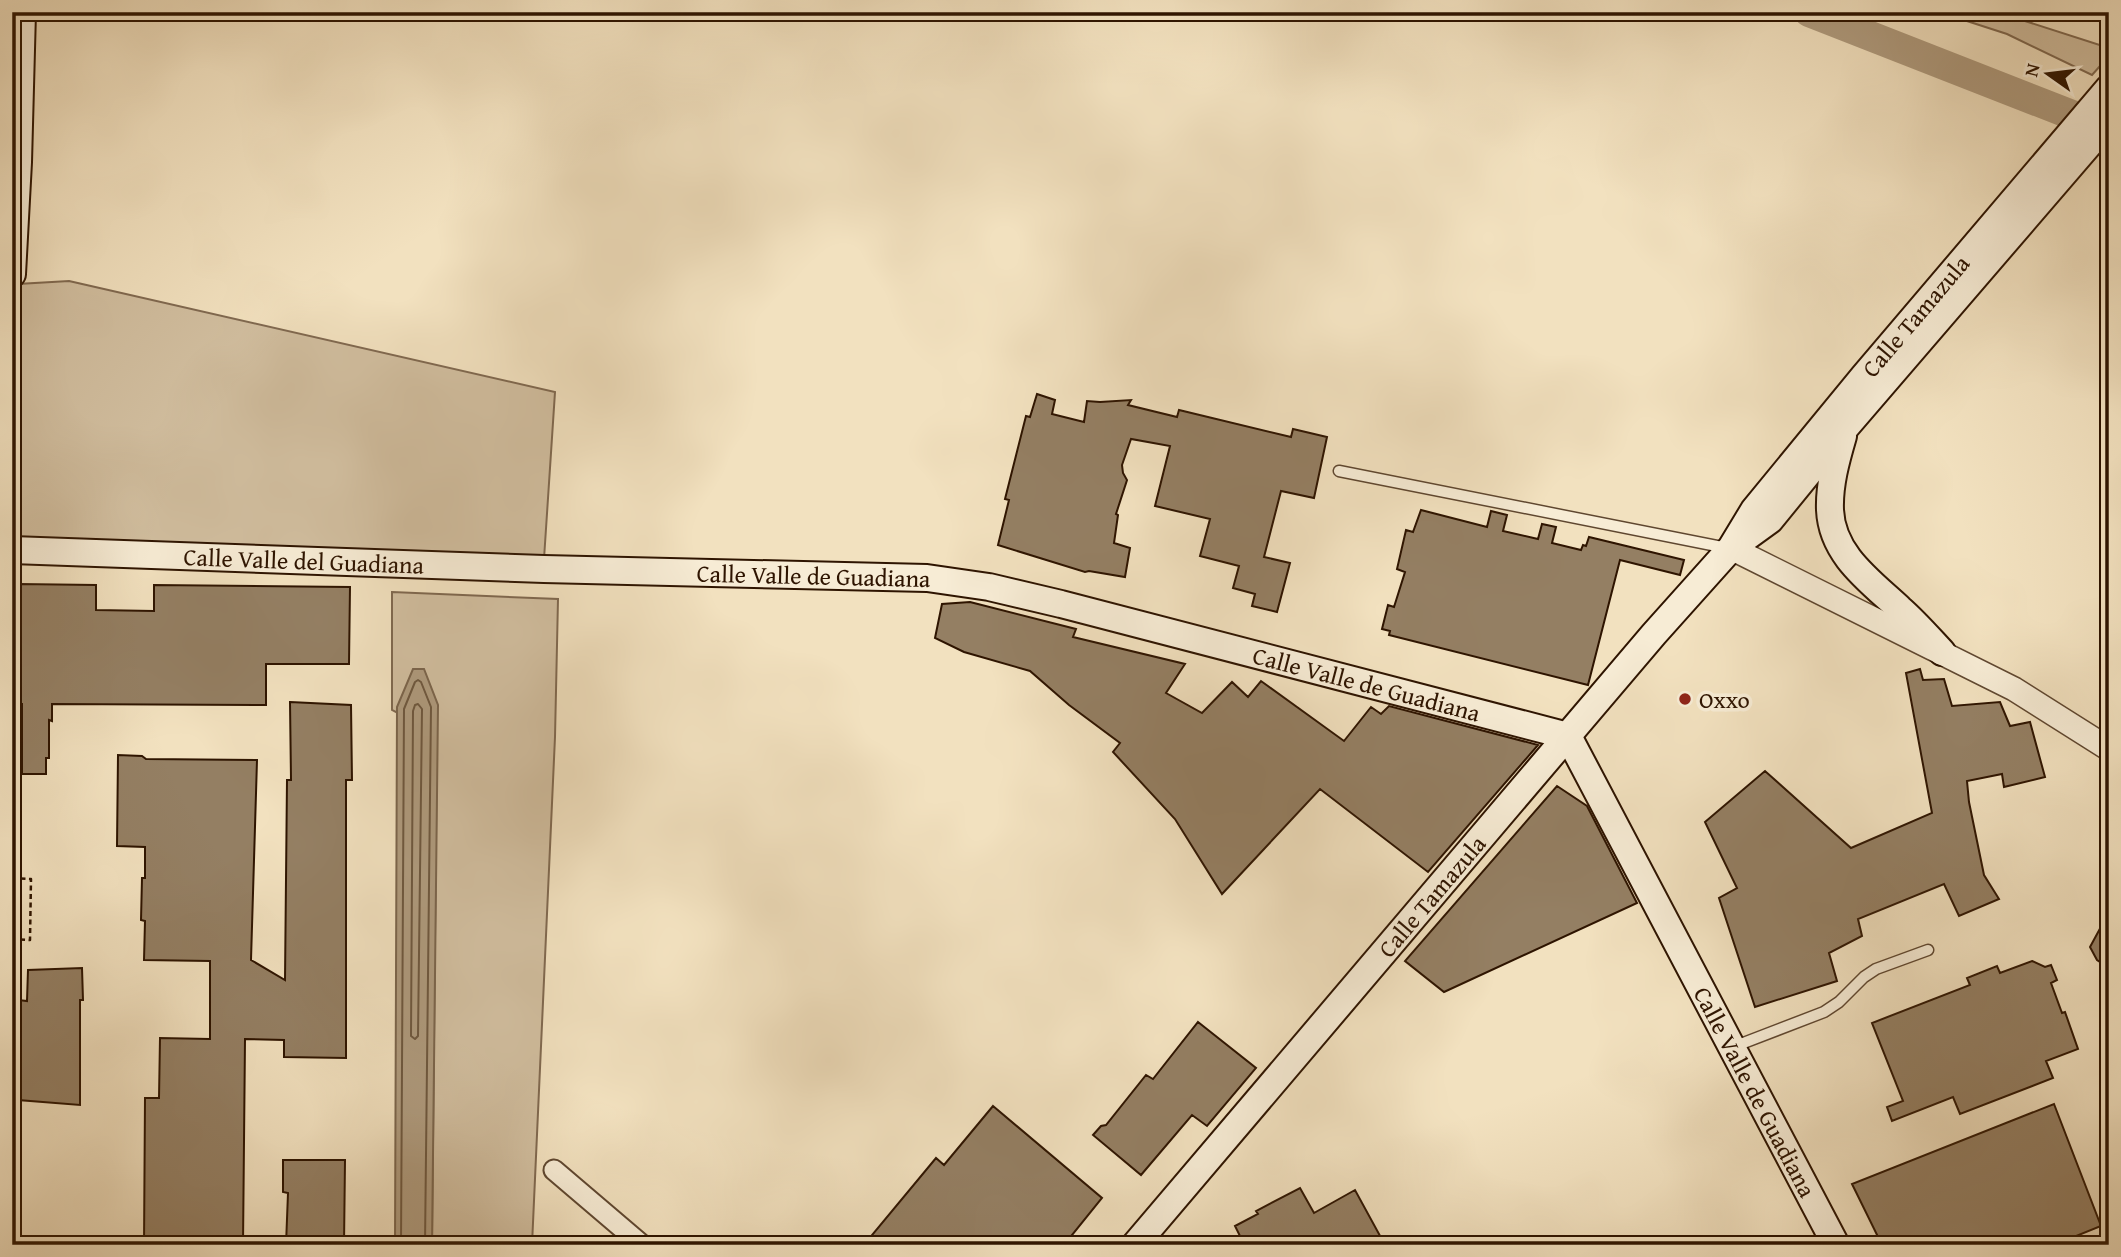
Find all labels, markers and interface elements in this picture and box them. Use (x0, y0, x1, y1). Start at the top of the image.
north arrow (2012, 38, 2082, 108)
text: N (2016, 60, 2047, 79)
street label: Calle Tamazula (1853, 246, 1978, 385)
street label: Calle Valle del Guadiana (183, 539, 425, 582)
street label: Calle Valle de Guadiana (696, 555, 931, 596)
street label: Calle Valle de Guadiana (1249, 637, 1485, 730)
place label: Oxxo (1699, 682, 1750, 717)
marker: Oxxo (1677, 691, 1693, 707)
street label: Calle Tamazula (1369, 827, 1494, 965)
street label: Calle Valle de Guadiana (1685, 980, 1826, 1204)

